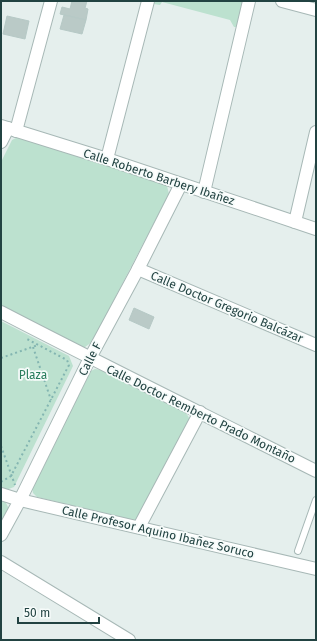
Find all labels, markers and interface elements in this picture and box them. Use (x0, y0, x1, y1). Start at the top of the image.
street label: Calle Roberto Barbery Ibañez (82, 146, 236, 208)
street label: Calle Doctor Gregorio Balcázar (149, 268, 306, 346)
street label: Calle F (76, 340, 104, 378)
street label: Calle Doctor Remberto Prado Montaño (104, 362, 298, 466)
park label: Plaza (19, 368, 47, 382)
street label: Calle Profesor Aquino Ibañez Soruco (61, 503, 255, 561)
scale bar (18, 599, 99, 625)
text: 50 m (24, 606, 50, 620)

